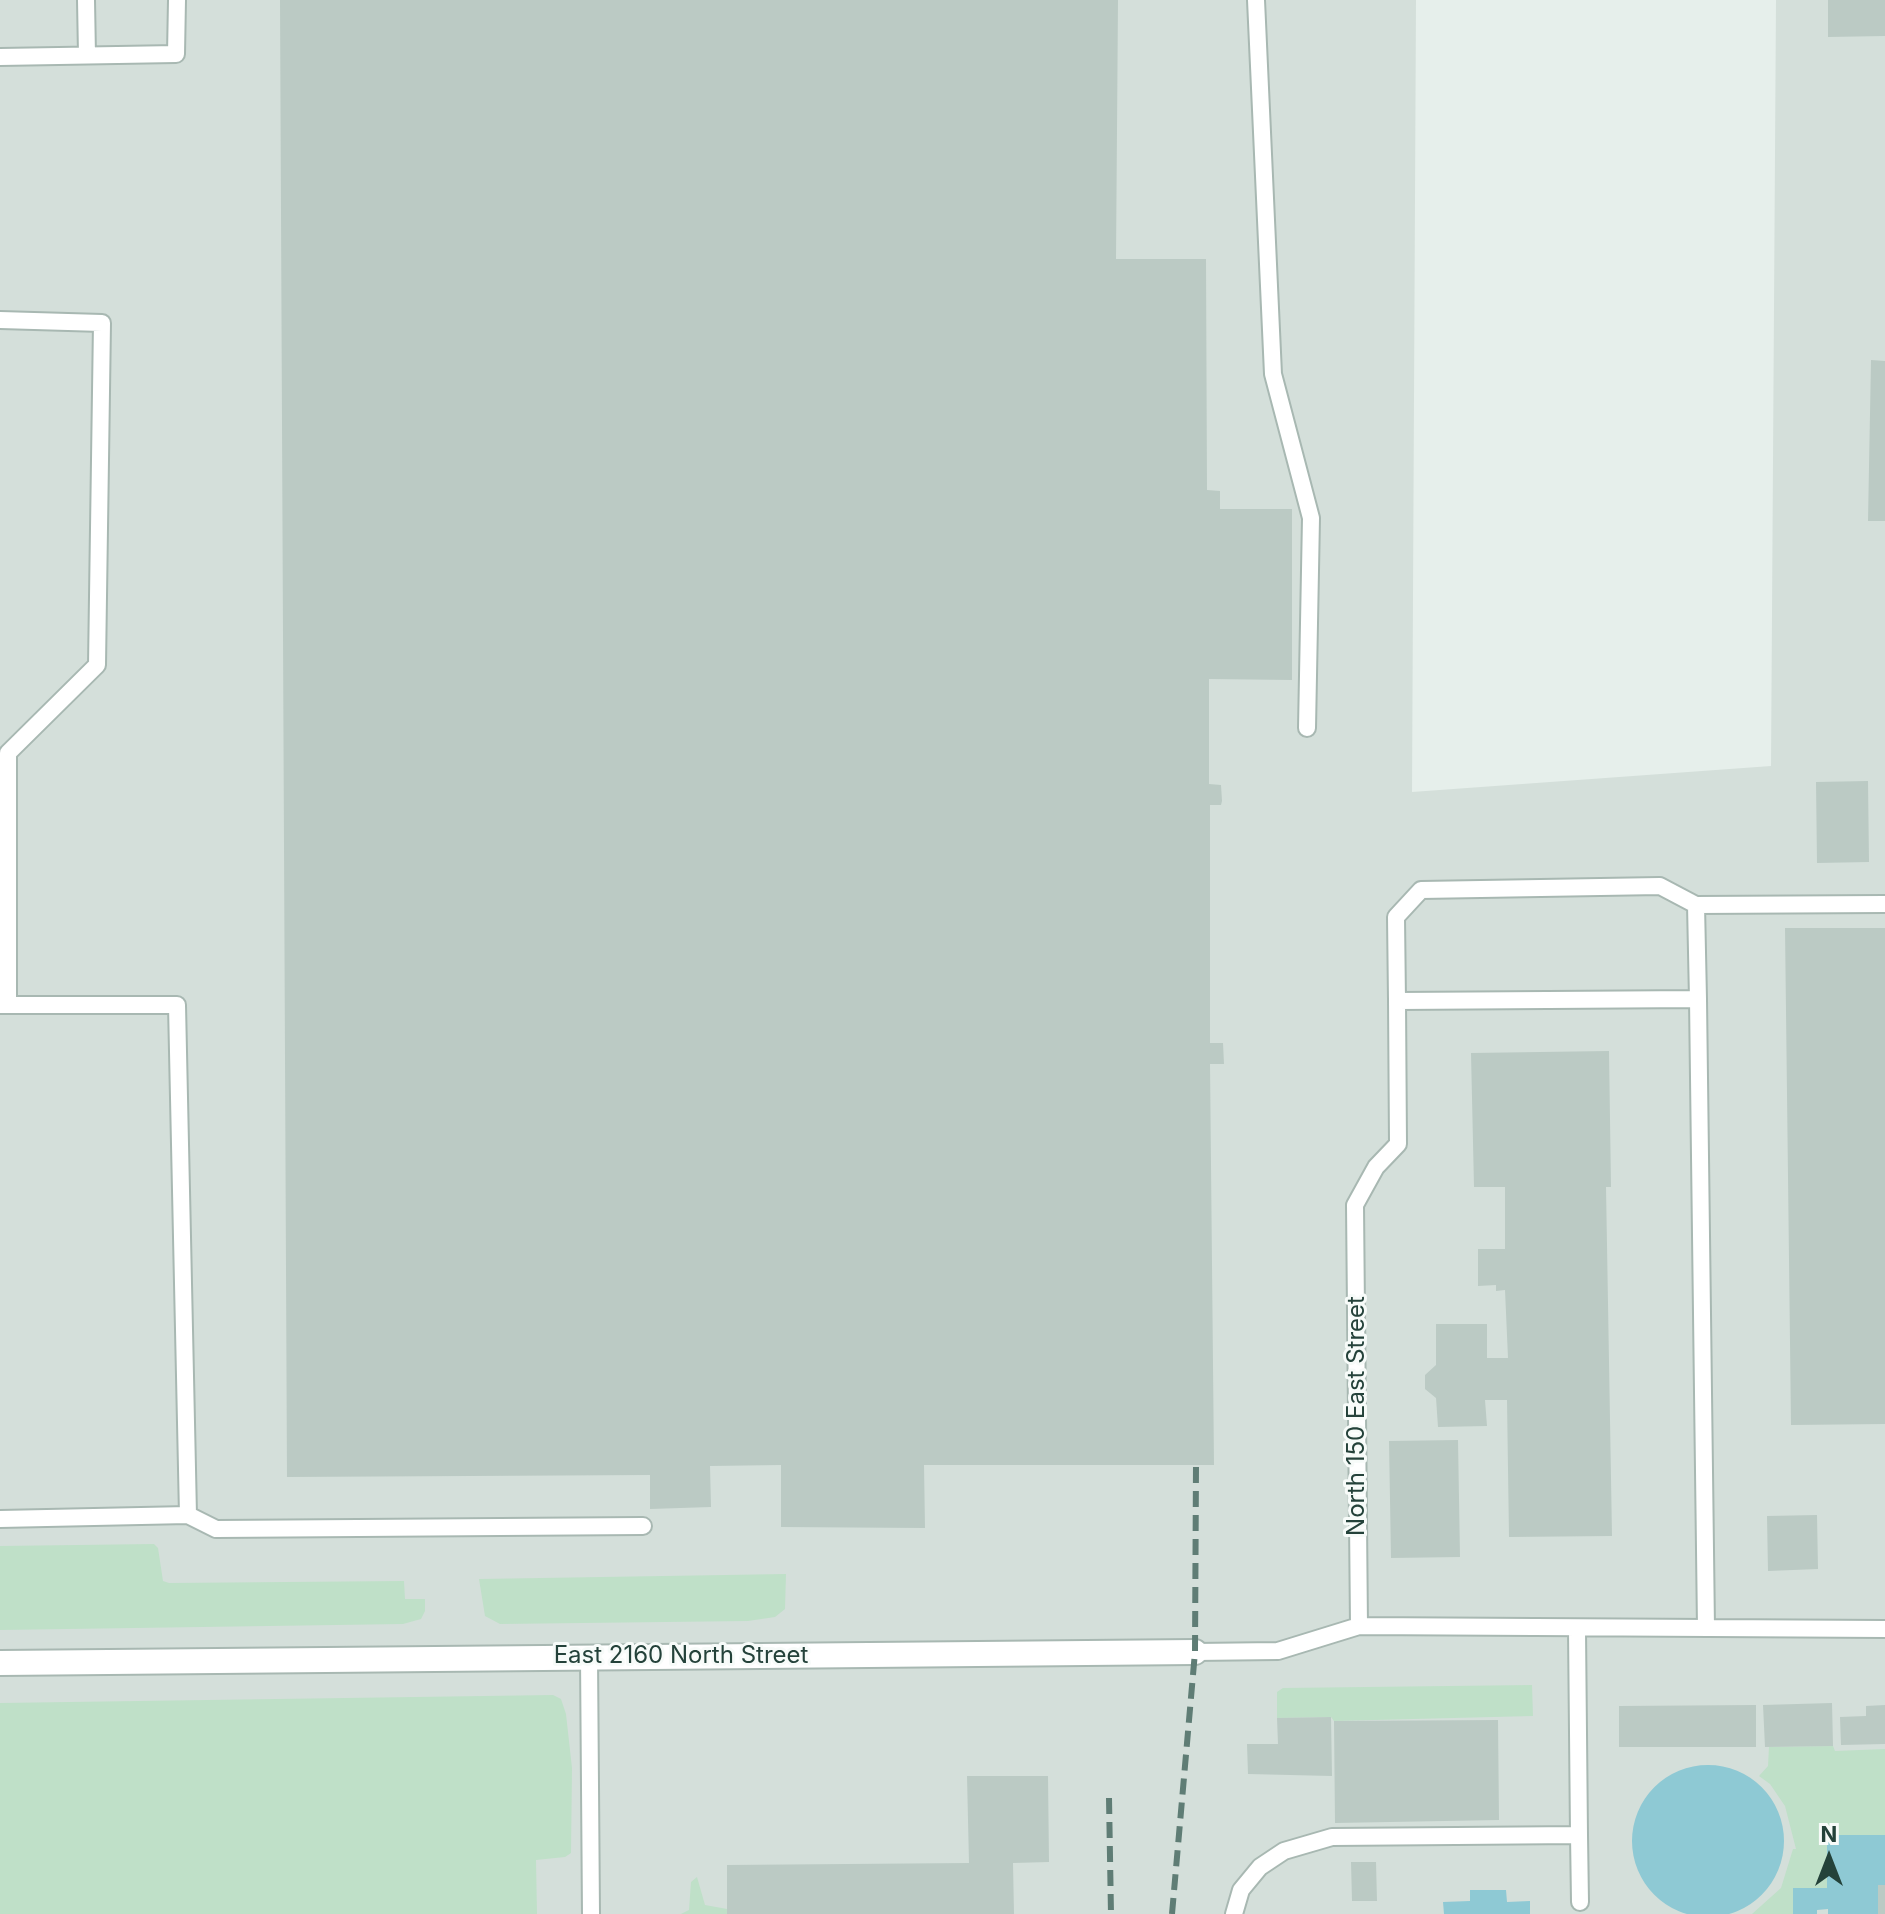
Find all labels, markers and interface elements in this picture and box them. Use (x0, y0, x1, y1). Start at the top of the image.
street label: North 150 East Street (1343, 1296, 1371, 1536)
street label: East 2160 North Street (554, 1642, 808, 1670)
north arrow (1789, 1818, 1869, 1898)
text: N (1821, 1821, 1837, 1847)

